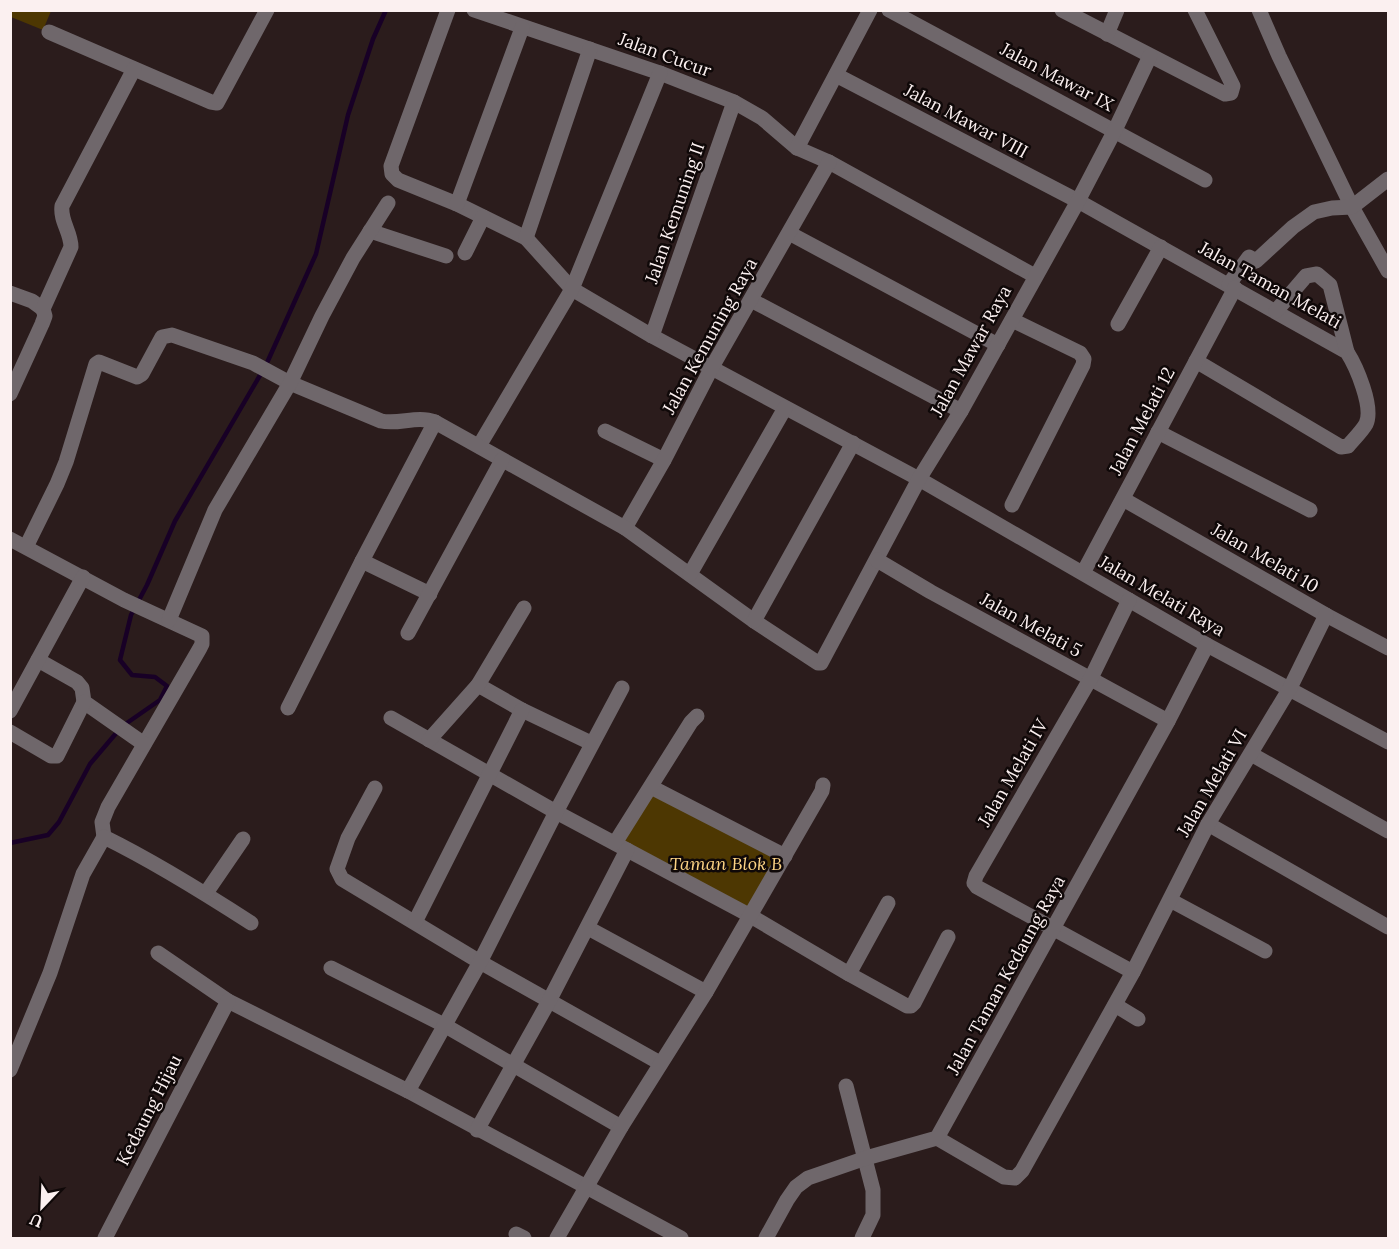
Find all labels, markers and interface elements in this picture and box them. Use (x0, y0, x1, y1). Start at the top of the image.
street label: Jalan Cucur (615, 27, 715, 82)
street label: Jalan Mawar IX (996, 37, 1118, 116)
street label: Jalan Mawar VIII (899, 78, 1032, 163)
street label: Jalan Kemuning II (639, 139, 709, 287)
street label: Jalan Taman Melati (1194, 235, 1345, 333)
street label: Jalan Kemuning Raya (657, 254, 762, 419)
street label: Jalan Mawar Raya (925, 281, 1016, 421)
street label: Jalan Melati 12 (1103, 363, 1180, 479)
street label: Jalan Melati 10 (1207, 517, 1323, 598)
street label: Jalan Melati Raya (1094, 550, 1229, 641)
street label: Jalan Melati 5 (976, 587, 1086, 662)
street label: Jalan Melati IV (972, 714, 1053, 831)
street label: Jalan Melati VI (1171, 725, 1252, 841)
park label: Taman Blok B (670, 852, 782, 875)
street label: Jalan Taman Kedaung Raya (941, 871, 1070, 1079)
street label: Kedaung Hijau (111, 1050, 187, 1169)
north arrow (12, 1177, 72, 1237)
text: U (27, 1209, 46, 1232)

